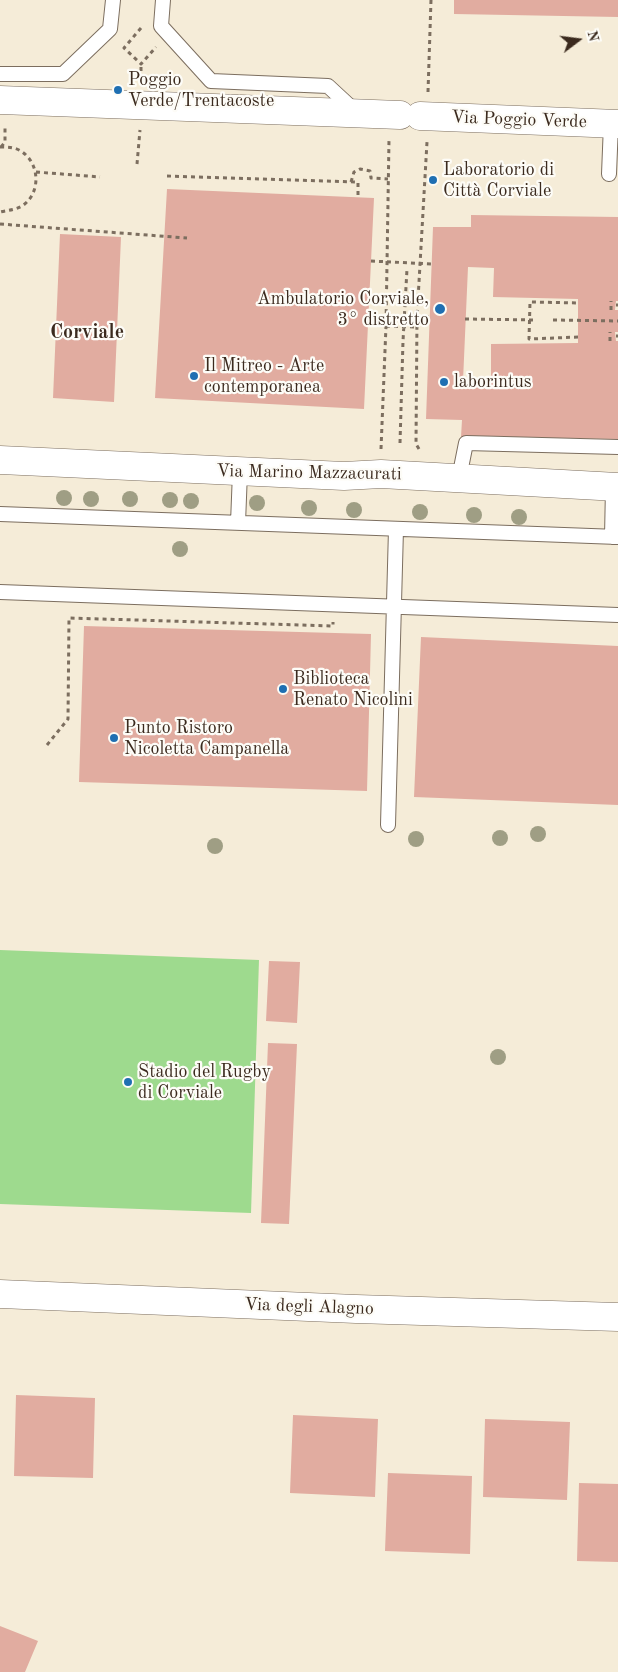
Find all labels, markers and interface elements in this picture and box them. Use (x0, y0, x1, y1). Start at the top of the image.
north arrow (553, 15, 603, 65)
text: N (584, 29, 601, 43)
place label: Poggio Verde/Trentacoste (128, 69, 274, 112)
marker: Poggio Verde/Trentacoste (112, 84, 124, 96)
street label: Via Poggio Verde (451, 107, 587, 133)
place label: Laboratorio di Città Corviale (443, 159, 554, 202)
marker: Laboratorio di Città Corviale (427, 174, 439, 186)
place label: Ambulatorio Corviale, 3° distretto (257, 288, 429, 330)
marker: Ambulatorio Corviale, 3° distretto (433, 302, 447, 316)
district label: Corviale (50, 321, 124, 345)
place label: Il Mitreo - Arte contemporanea (204, 355, 324, 398)
marker: Il Mitreo - Arte contemporanea (188, 370, 200, 382)
place label: laborintus (454, 371, 532, 393)
marker: laborintus (438, 376, 450, 388)
street label: Via Marino Mazzacurati (216, 461, 402, 485)
place label: Biblioteca Renato Nicolini (293, 668, 413, 711)
marker: Biblioteca Renato Nicolini (277, 683, 289, 695)
place label: Punto Ristoro Nicoletta Campanella (124, 717, 289, 760)
marker: Punto Ristoro Nicoletta Campanella (108, 732, 120, 744)
place label: Stadio del Rugby di Corviale (138, 1061, 271, 1104)
marker: Stadio del Rugby di Corviale (122, 1076, 134, 1088)
street label: Via degli Alagno (244, 1294, 374, 1320)

